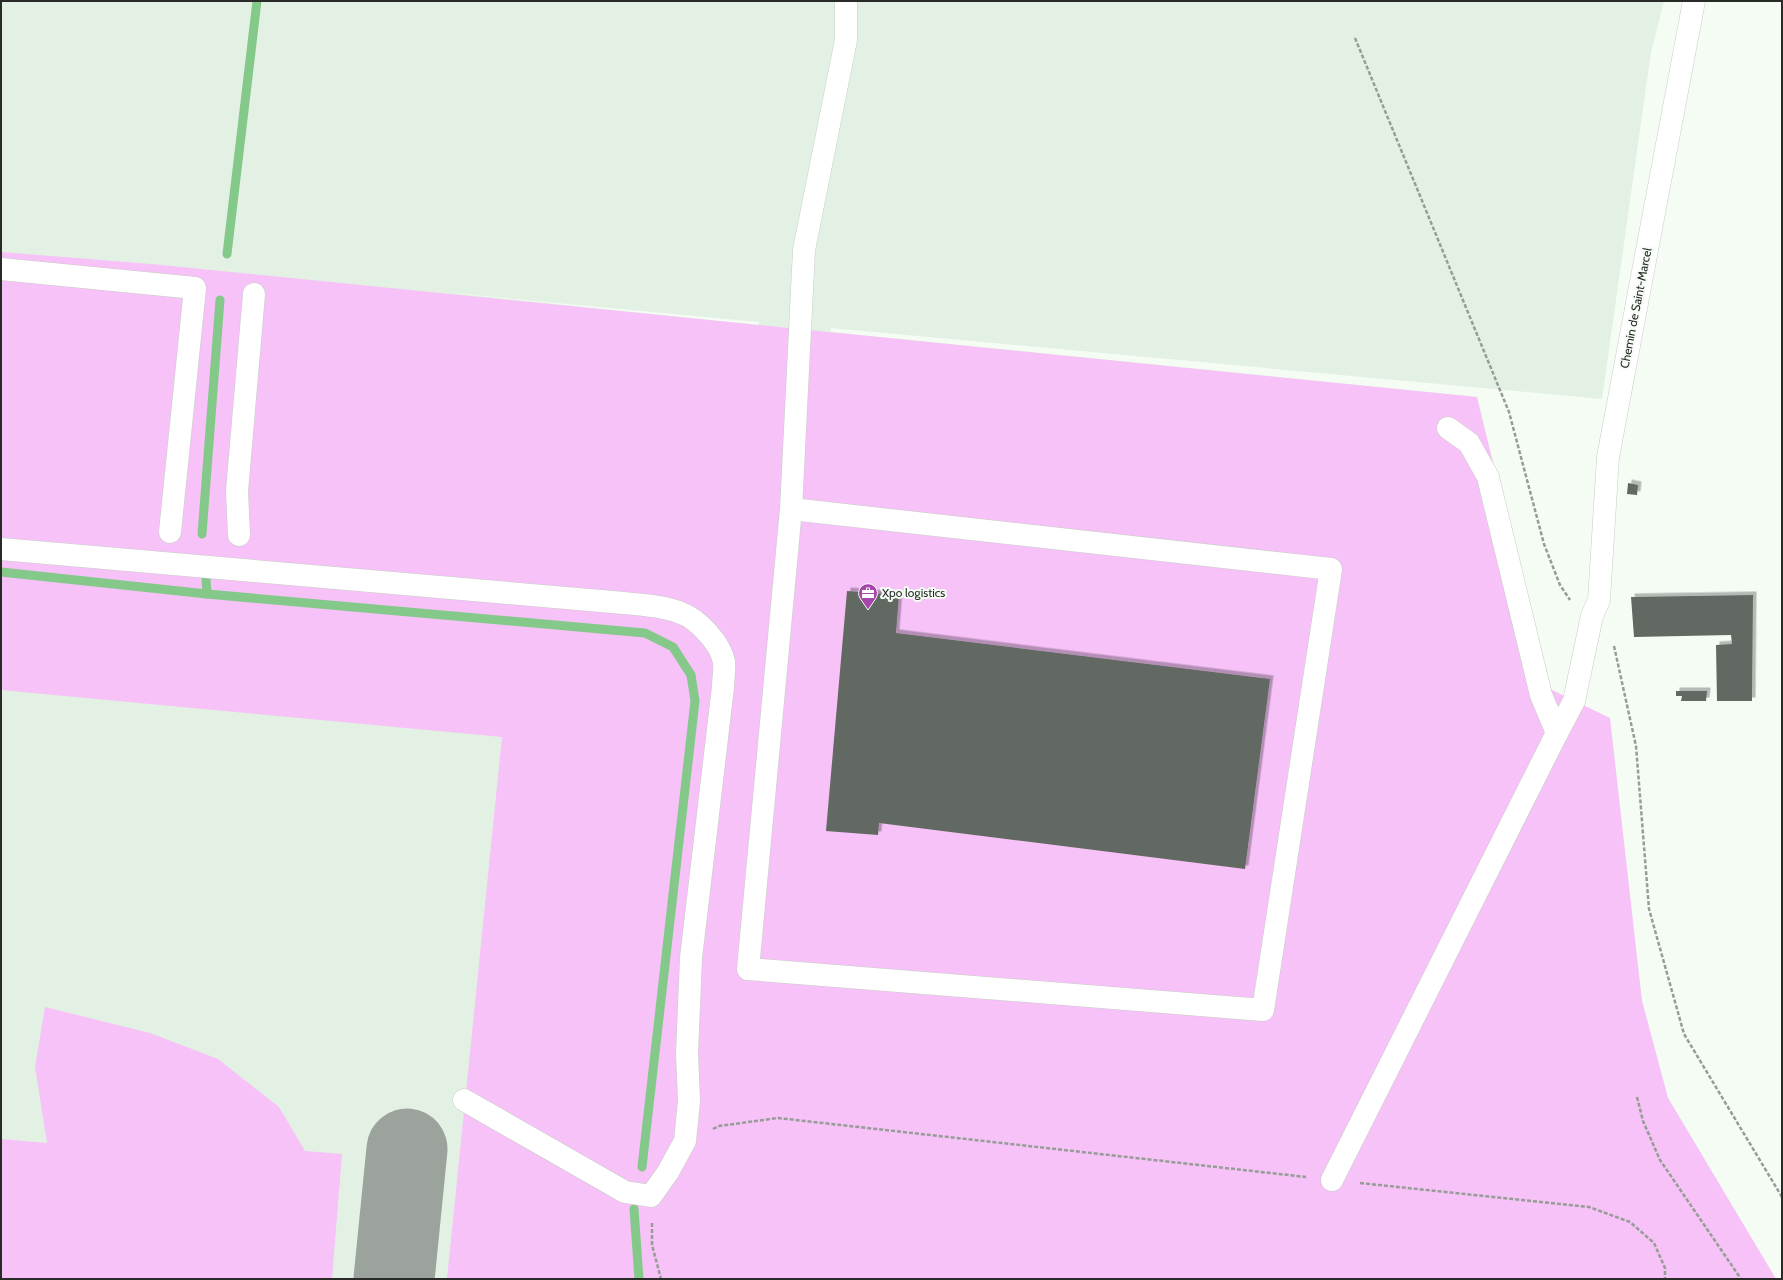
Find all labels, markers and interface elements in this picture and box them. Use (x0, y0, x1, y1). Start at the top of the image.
street label: Chemin de Saint-Marcel (1616, 246, 1655, 369)
office icon: Xpo logistics (857, 582, 879, 610)
place label: Xpo logistics (882, 585, 945, 600)

